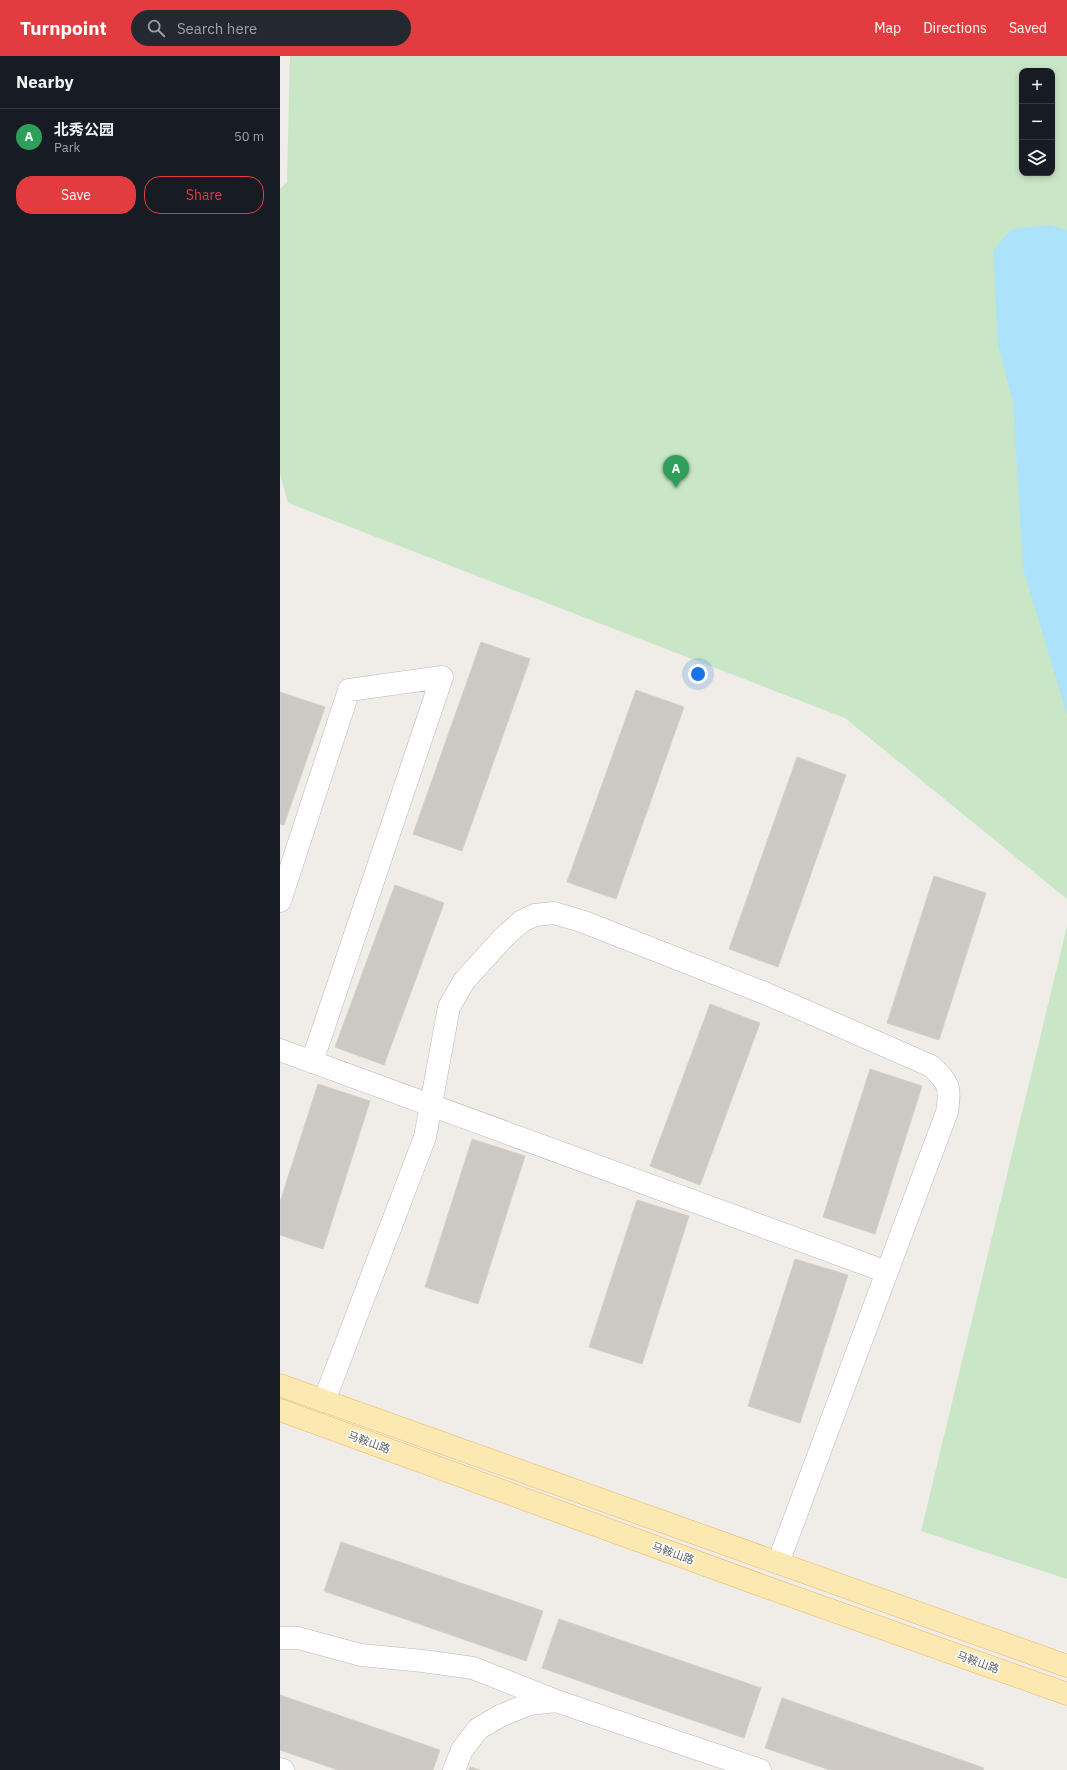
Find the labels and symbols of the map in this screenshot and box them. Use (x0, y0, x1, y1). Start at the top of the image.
pin: A (663, 455, 689, 488)
your location (688, 664, 708, 684)
street label: 马鞍山路 (346, 1428, 392, 1456)
street label: 马鞍山路 (650, 1539, 696, 1567)
street label: 马鞍山路 (955, 1648, 1001, 1676)

